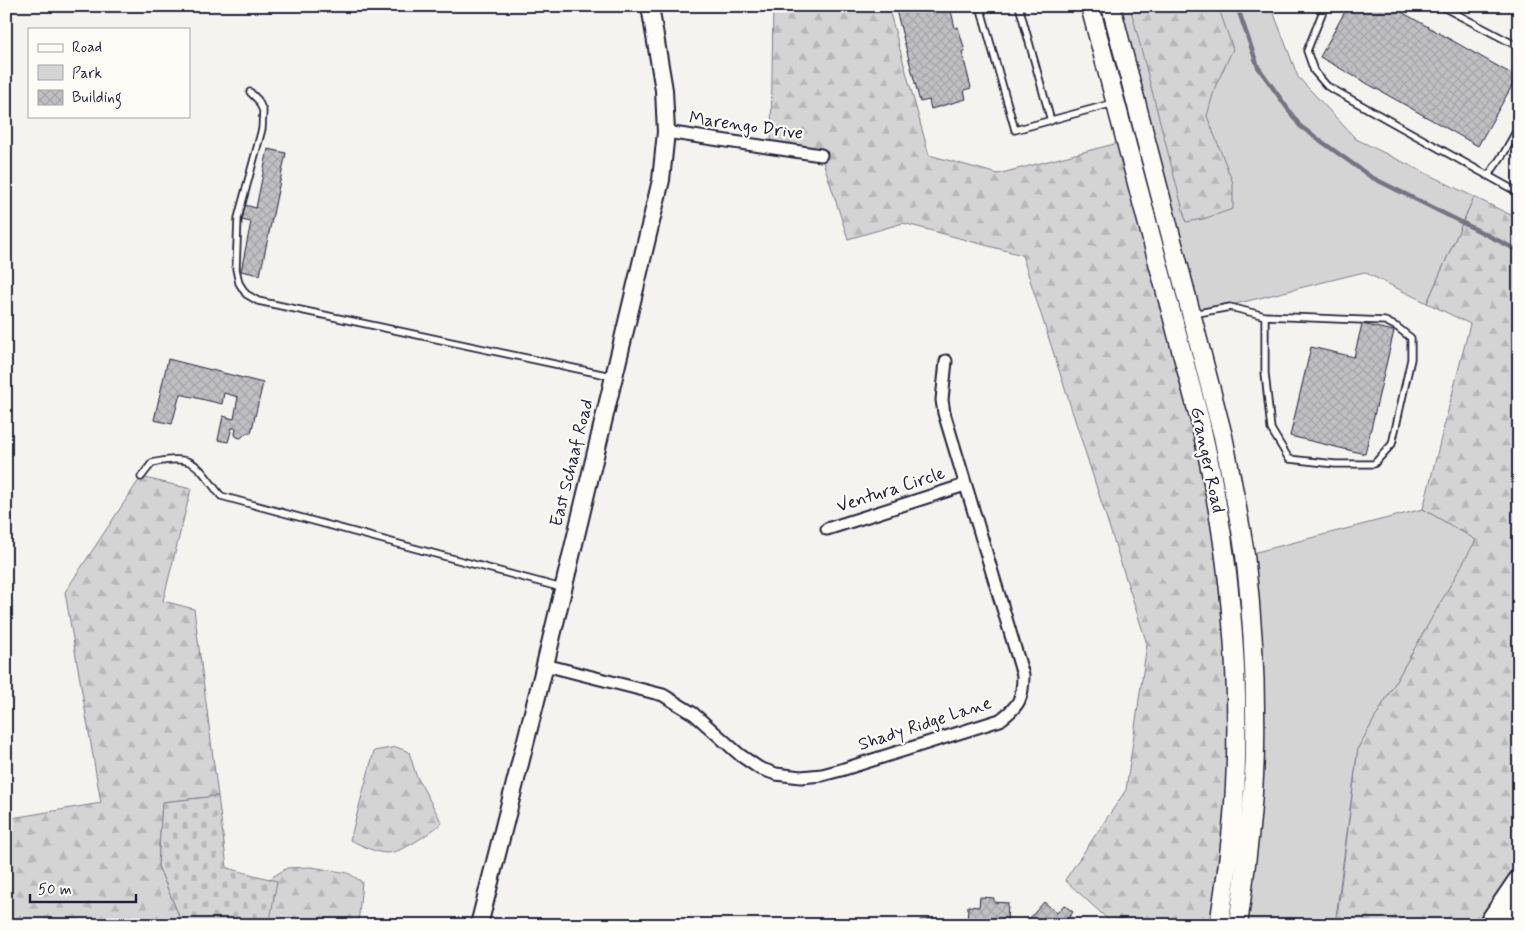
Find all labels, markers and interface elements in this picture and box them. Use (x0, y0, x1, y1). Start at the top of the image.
legend (28, 28, 190, 118)
text: Road (72, 38, 102, 58)
text: Park (72, 64, 102, 84)
text: Building (72, 88, 122, 109)
street label: Marengo Drive (687, 106, 805, 146)
street label: East Schaaf Road (545, 397, 599, 529)
street label: Granger Road (1184, 405, 1230, 515)
street label: Ventura Circle (834, 461, 948, 519)
street label: Shady Ridge Lane (855, 691, 995, 757)
scale bar (30, 871, 136, 903)
text: 50 m (38, 880, 72, 900)

